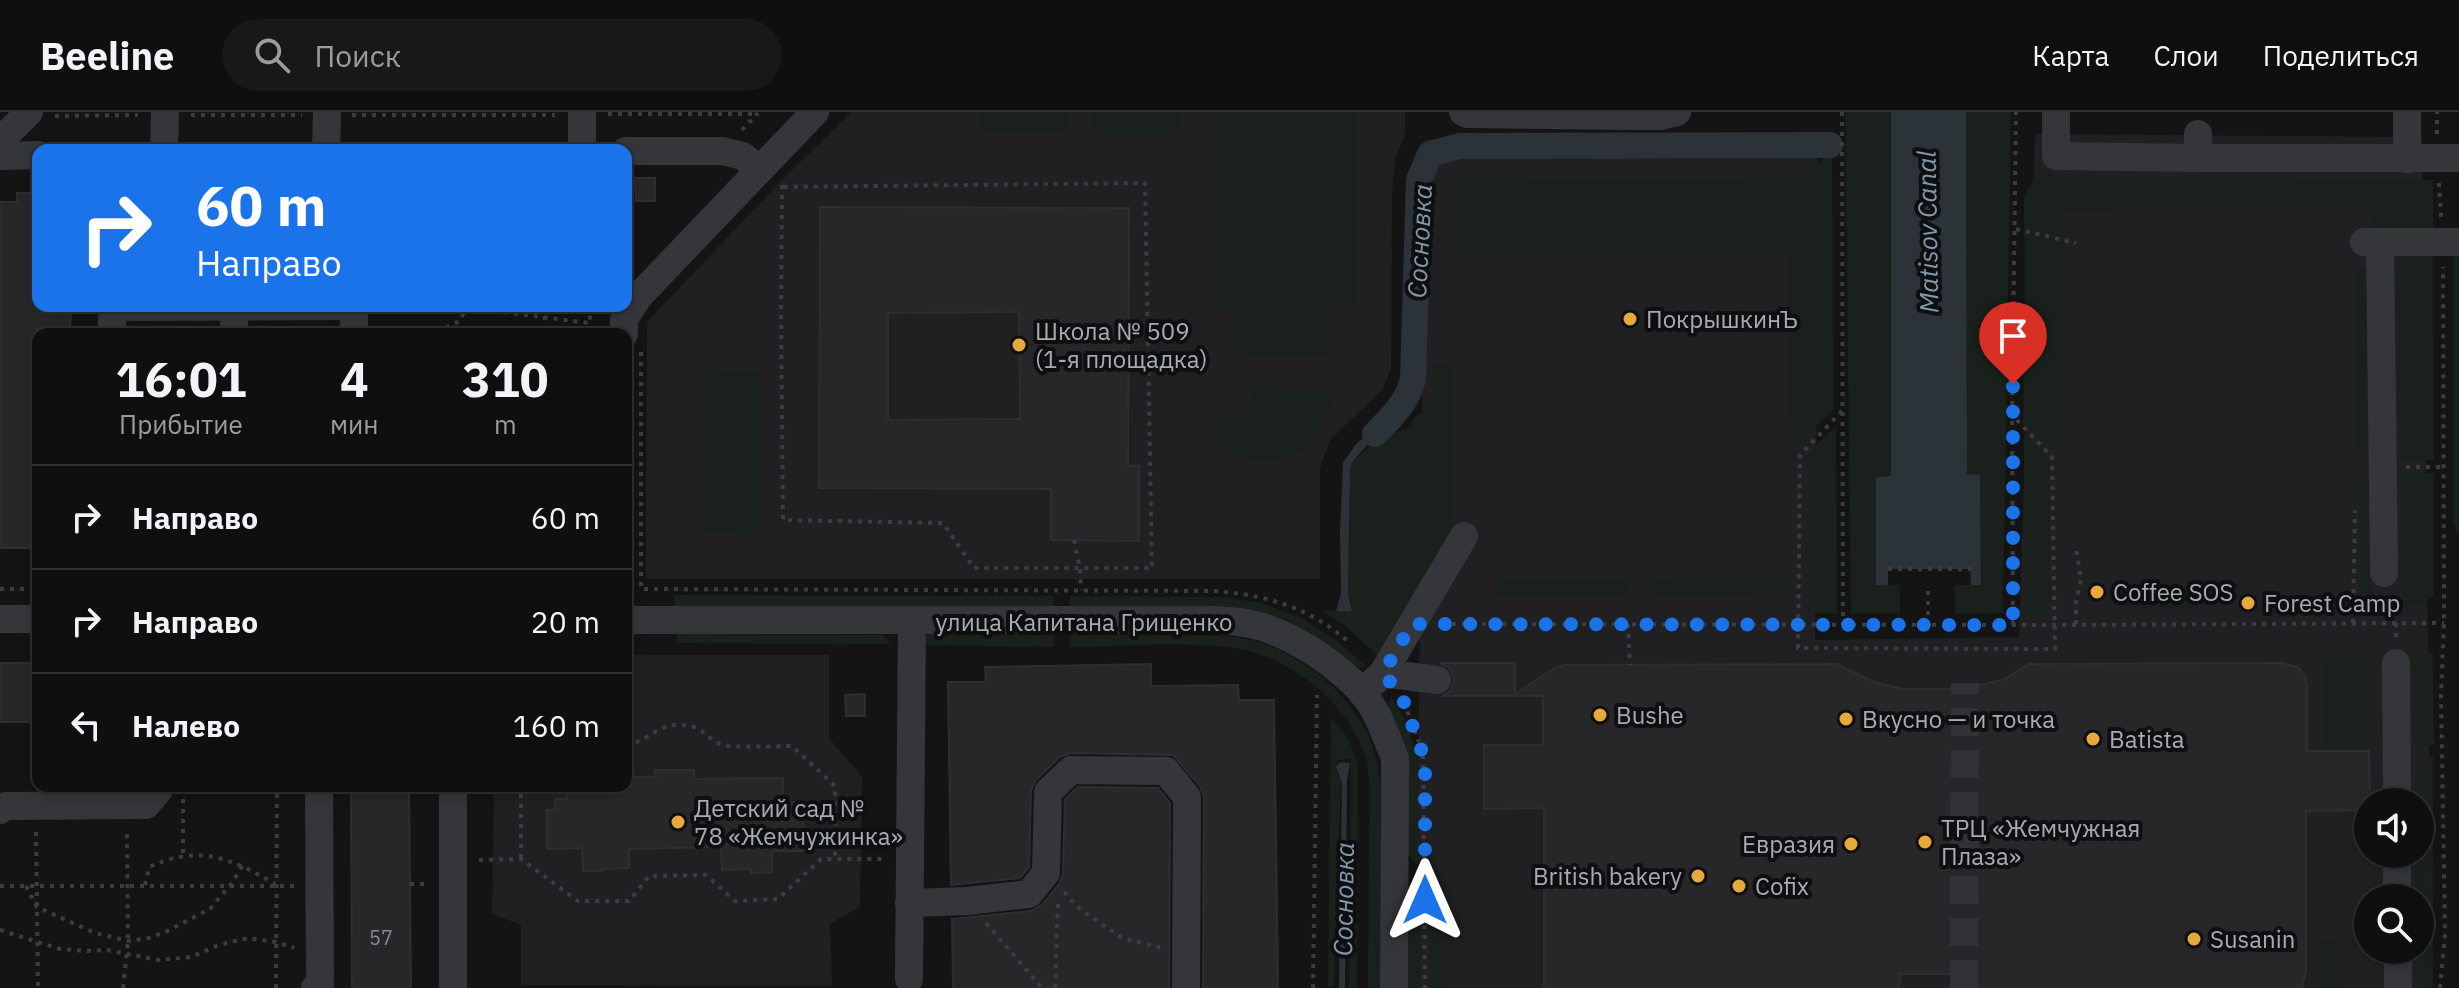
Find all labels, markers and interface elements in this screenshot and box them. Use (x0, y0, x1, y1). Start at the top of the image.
search box (222, 19, 782, 91)
text: Beeline (40, 31, 174, 80)
icon: search (250, 33, 294, 77)
text: Поиск (314, 36, 401, 75)
text: Карта (2032, 37, 2109, 74)
text: Слои (2153, 37, 2219, 74)
text: Поделиться (2263, 37, 2419, 74)
water label: Matisov Canal (1909, 150, 1945, 314)
text: 60 m (196, 169, 326, 241)
icon: right (64, 176, 168, 280)
water label: Сосновка (1399, 183, 1439, 299)
text: Направо (196, 239, 342, 286)
pin (1979, 302, 2047, 384)
place label: ПокрышкинЪ (1646, 303, 1798, 335)
marker: ПокрышкинЪ (1621, 310, 1639, 328)
icon: arrive (1991, 314, 2035, 358)
place label: Школа № 509 (1-я площадка) (1035, 315, 1208, 375)
marker: Школа № 509 (1-я площадка) (1010, 336, 1028, 354)
text: 16:01 (115, 348, 247, 410)
text: 4 (340, 348, 369, 410)
text: 310 (462, 348, 549, 410)
text: Прибытие (119, 407, 243, 441)
text: мин (330, 407, 379, 441)
text: m (494, 407, 517, 441)
icon: right (64, 495, 108, 539)
text: Направо (132, 498, 258, 537)
text: 60 m (531, 498, 600, 537)
place label: Coffee SOS (2113, 576, 2234, 608)
marker: Coffee SOS (2088, 583, 2106, 601)
place label: Forest Camp (2264, 587, 2400, 619)
marker: Forest Camp (2239, 594, 2257, 612)
icon: right (64, 599, 108, 643)
text: Направо (132, 602, 258, 641)
text: 20 m (531, 602, 600, 641)
street label: улица Капитана Грищенко (936, 606, 1232, 638)
place label: Bushe (1616, 699, 1684, 731)
icon: left (64, 703, 108, 747)
place label: Вкусно — и точка (1862, 703, 2055, 735)
text: Налево (132, 706, 240, 745)
text: 160 m (513, 706, 600, 745)
marker: Bushe (1591, 706, 1609, 724)
marker: Вкусно — и точка (1837, 710, 1855, 728)
place label: Batista (2109, 723, 2185, 755)
marker: Batista (2084, 730, 2102, 748)
map controls (2354, 788, 2434, 964)
button: sound (2354, 788, 2434, 868)
place label: Детский сад № 78 «Жемчужинка» (694, 792, 903, 852)
place label: ТРЦ «Жемчужная Плаза» (1941, 812, 2140, 872)
marker: Детский сад № 78 «Жемчужинка» (669, 813, 687, 831)
place label: Евразия (1742, 828, 1835, 860)
marker: ТРЦ «Жемчужная Плаза» (1916, 833, 1934, 851)
marker: Евразия (1842, 835, 1860, 853)
water label: Сосновка (1325, 842, 1361, 956)
position arrow (1383, 858, 1467, 942)
place label: British bakery (1533, 860, 1682, 892)
marker: British bakery (1689, 867, 1707, 885)
place label: Cofix (1755, 870, 1809, 902)
marker: Cofix (1730, 877, 1748, 895)
button: search (2354, 884, 2434, 964)
place label: Susanin (2210, 923, 2295, 955)
house number: 57 (369, 924, 393, 951)
marker: Susanin (2185, 930, 2203, 948)

